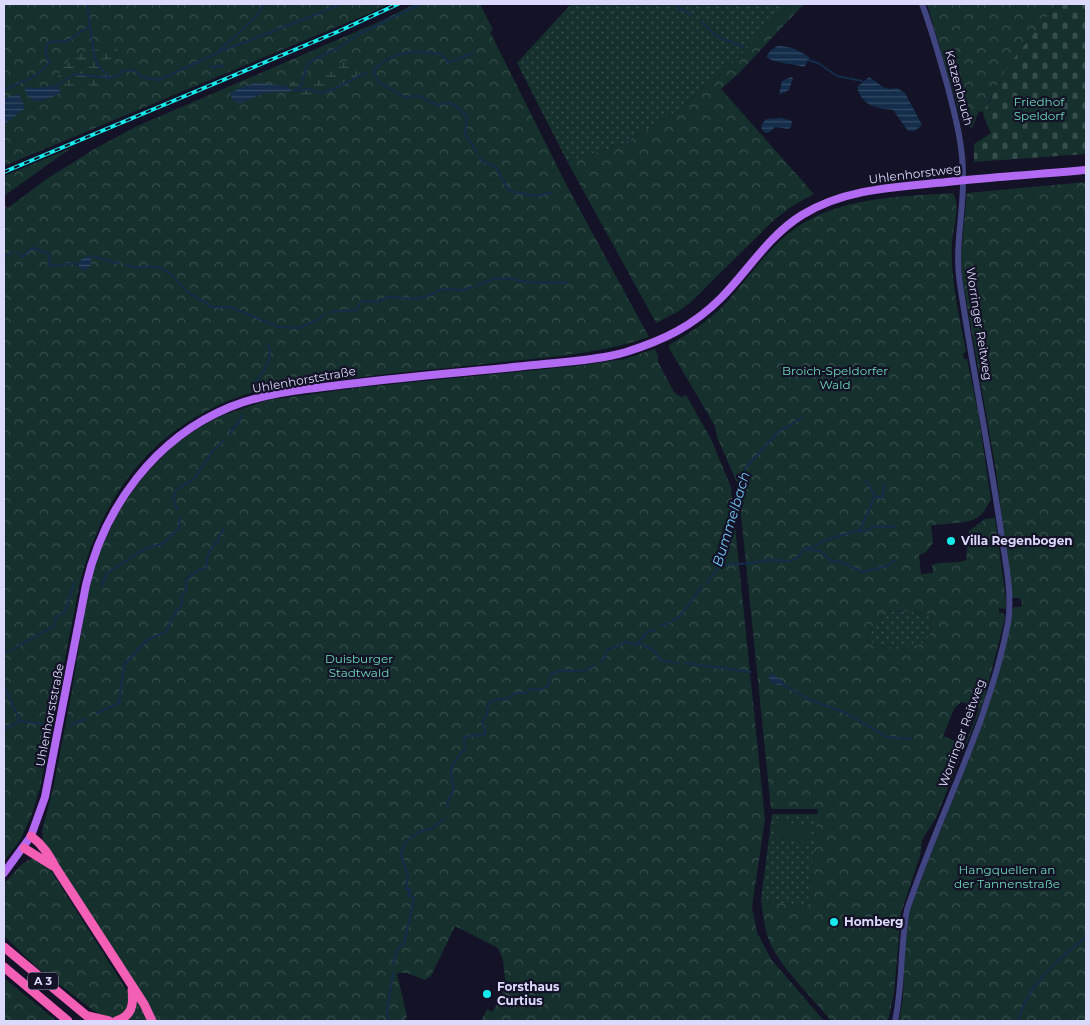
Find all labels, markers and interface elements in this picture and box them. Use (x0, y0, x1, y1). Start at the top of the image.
street label: Katzenbruch (942, 48, 977, 127)
park label: Friedhof Speldorf (1014, 94, 1065, 123)
street label: Uhlenhorstweg (868, 160, 962, 187)
street label: Worringer Reitweg (963, 266, 996, 381)
street label: Uhlenhorststraße (251, 363, 357, 396)
park label: Broich-Speldorfer Wald (782, 363, 888, 392)
water label: Bummelbach (708, 469, 754, 569)
place label: Villa Regenbogen (960, 533, 1073, 548)
marker: Villa Regenbogen (945, 535, 957, 547)
park label: Duisburger Stadtwald (325, 651, 393, 680)
street label: Uhlenhorststraße (32, 662, 67, 768)
street label: Worringer Reitweg (935, 677, 988, 789)
park label: Hangquellen an der Tannenstraße (954, 862, 1060, 891)
place label: Homberg (844, 914, 903, 929)
marker: Homberg (828, 916, 840, 928)
road number: A 3 (28, 972, 58, 989)
place label: Forsthaus Curtius (497, 979, 560, 1008)
marker: Forsthaus Curtius (481, 988, 493, 1000)

